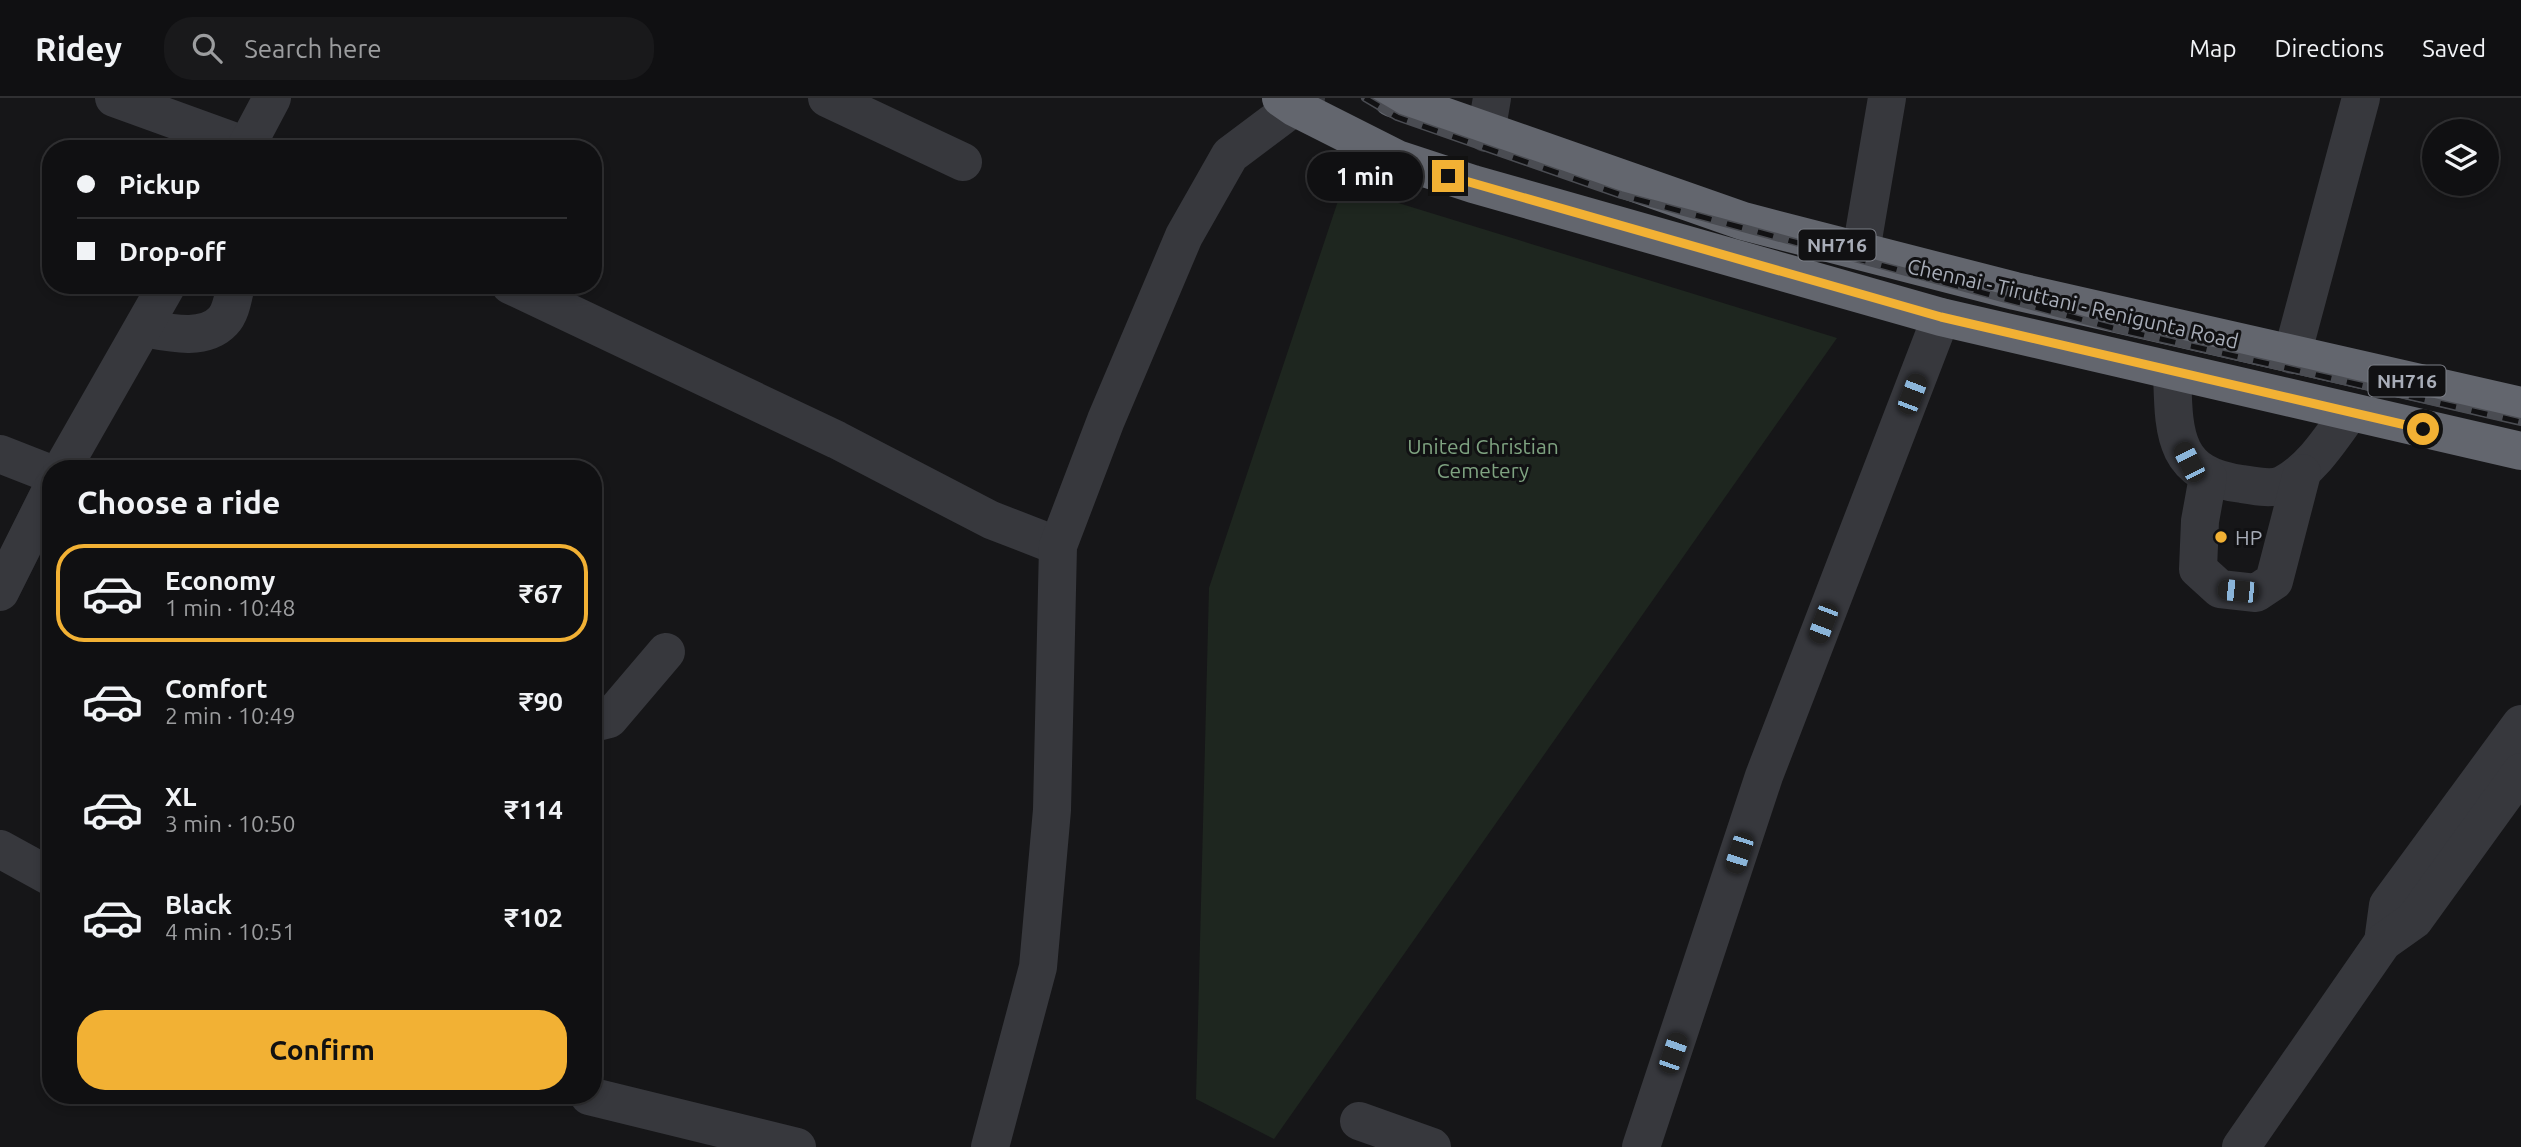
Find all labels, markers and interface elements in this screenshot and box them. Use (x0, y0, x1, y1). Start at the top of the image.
search box (164, 17, 654, 80)
icon: search (188, 29, 226, 67)
text: Ridey (35, 30, 122, 67)
text: Search here (244, 34, 382, 63)
text: Map (2189, 35, 2236, 62)
text: Directions (2274, 35, 2384, 62)
text: Saved (2422, 35, 2486, 62)
map controls (2422, 119, 2499, 196)
button: layers (2422, 119, 2499, 196)
callout: 1 min (1308, 152, 1424, 200)
route end (1432, 160, 1464, 192)
text: 1 min (1336, 164, 1394, 189)
text: Pickup (119, 170, 201, 199)
road number: NH716 (1798, 230, 1876, 260)
text: Drop-off (119, 237, 226, 266)
street label: Chennai - Tiruttani - Renigunta Road (1905, 253, 2241, 353)
road number: NH716 (2368, 366, 2446, 396)
car (1895, 371, 1930, 417)
route start (2407, 413, 2439, 445)
park label: United Christian Cemetery (1407, 434, 1559, 482)
car (2171, 439, 2208, 485)
text: Choose a ride (77, 484, 280, 520)
place label: HP (2235, 525, 2262, 549)
marker: HP (2213, 529, 2229, 545)
icon: car (81, 562, 144, 625)
text: Economy (165, 566, 275, 595)
car (2217, 578, 2260, 604)
text: ₹67 (519, 579, 563, 608)
text: 1 min · 10:48 (165, 595, 296, 620)
car (1806, 600, 1841, 646)
icon: car (81, 670, 144, 733)
text: Comfort (165, 674, 268, 703)
text: ₹90 (519, 687, 563, 716)
text: 2 min · 10:49 (165, 703, 296, 728)
icon: car (81, 778, 144, 841)
text: XL (165, 782, 196, 811)
text: ₹114 (504, 795, 563, 824)
text: 3 min · 10:50 (165, 811, 296, 836)
car (1723, 830, 1756, 876)
icon: car (81, 886, 144, 949)
text: Black (165, 890, 232, 919)
text: ₹102 (504, 903, 563, 932)
text: 4 min · 10:51 (165, 919, 296, 944)
button: Confirm (77, 1010, 567, 1090)
car (1657, 1030, 1690, 1076)

